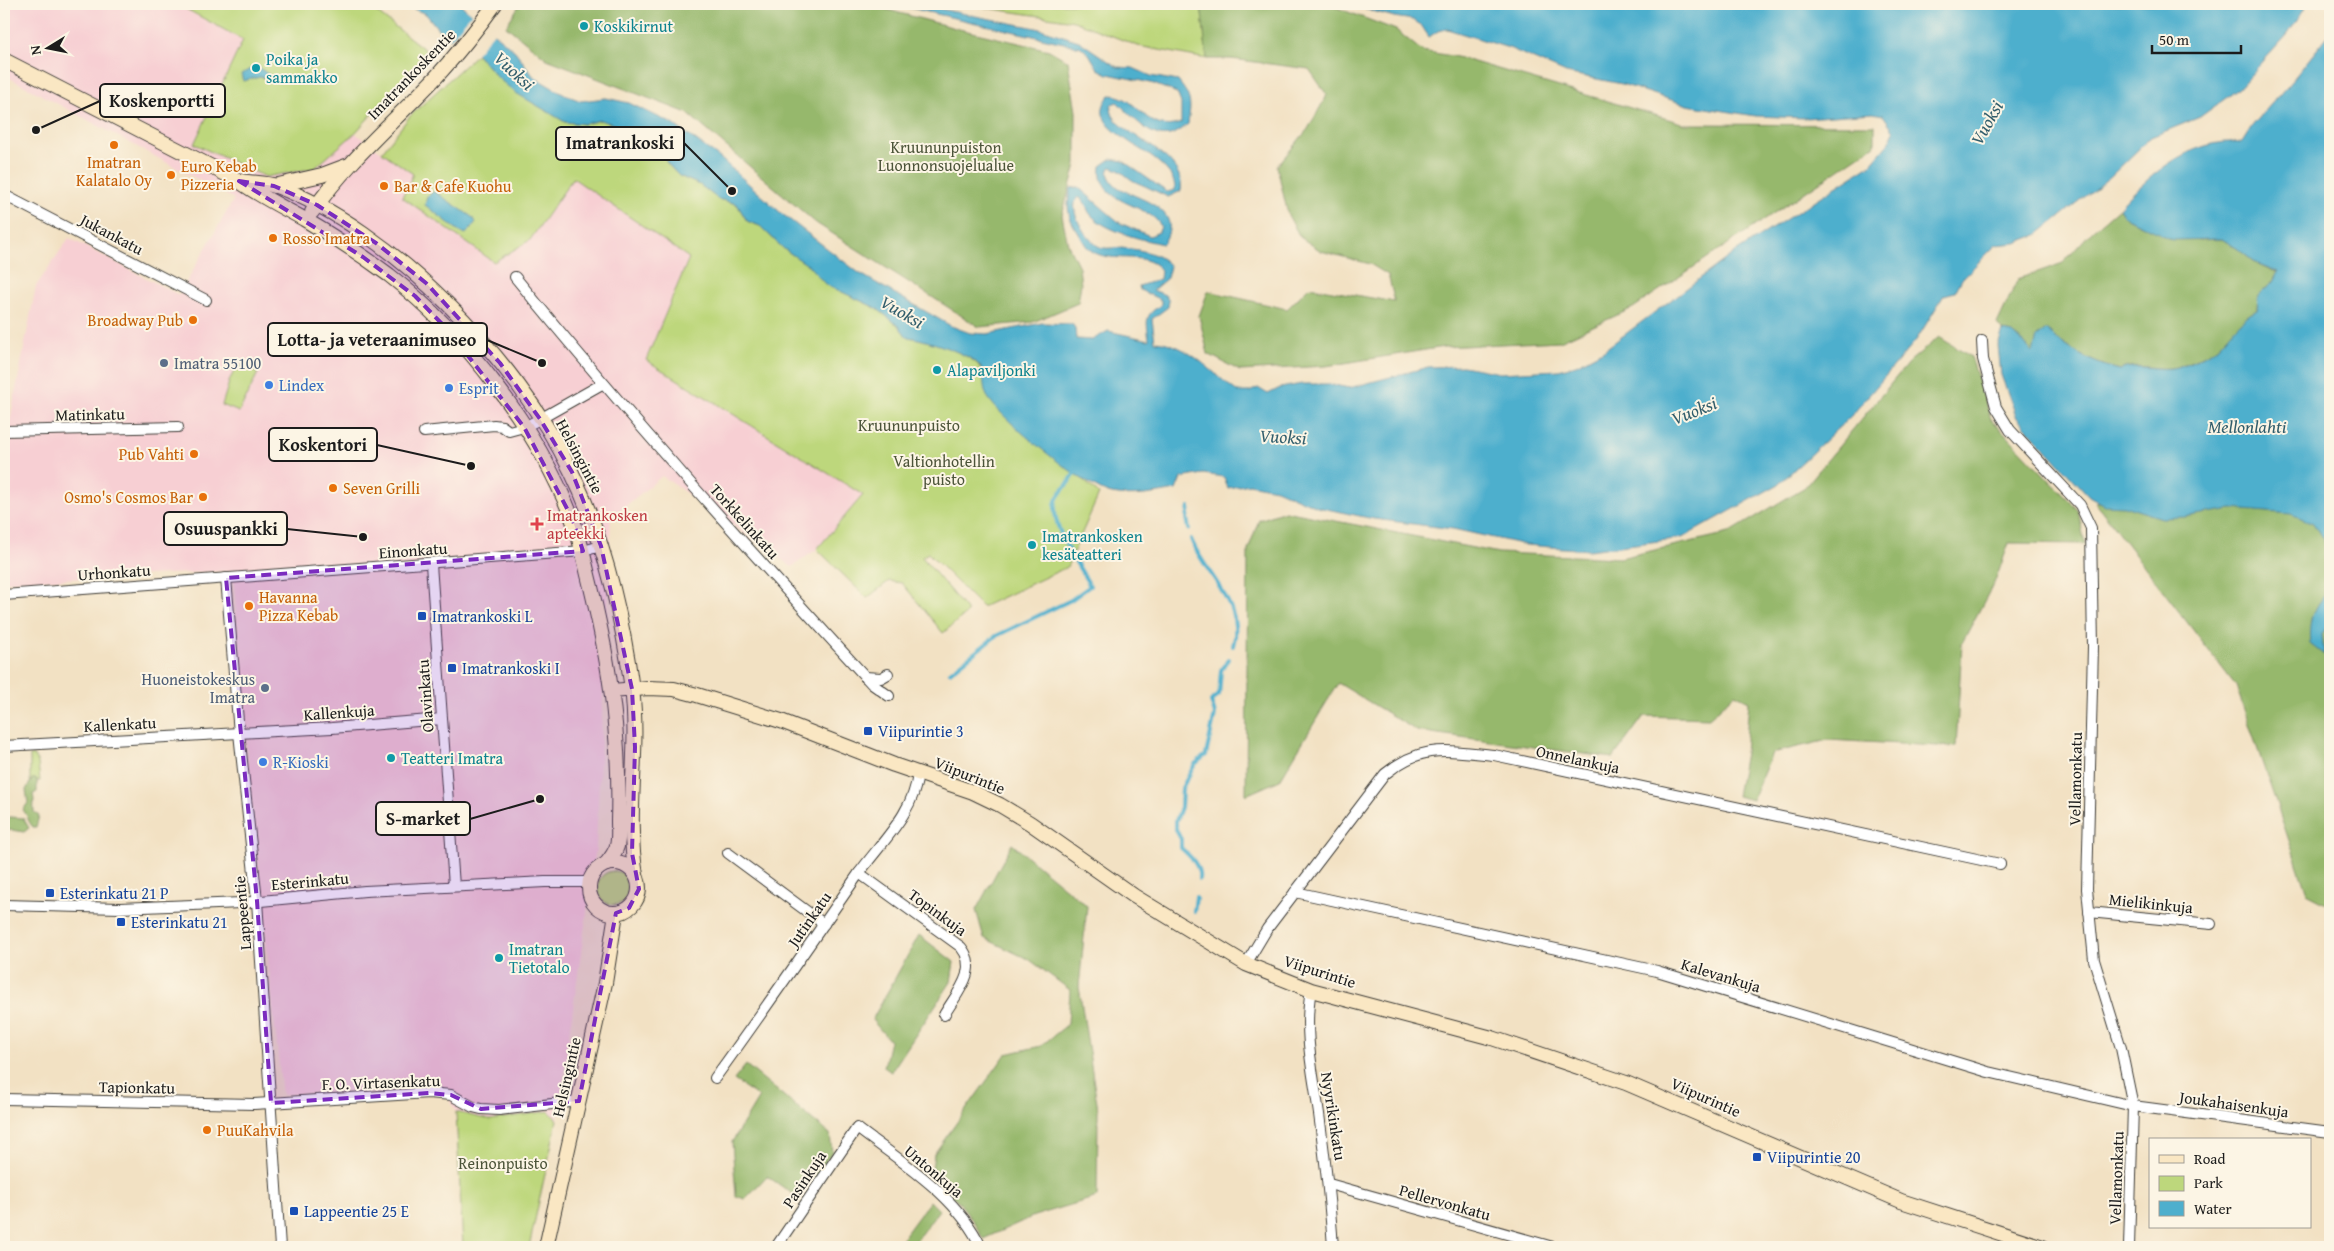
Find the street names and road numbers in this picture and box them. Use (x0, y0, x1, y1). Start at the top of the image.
street label: Imatrankoskentie (361, 23, 461, 125)
street label: Jukankatu (74, 206, 148, 261)
street label: Matinkatu (55, 401, 125, 427)
street label: Helsingintie (550, 414, 610, 498)
street label: Torkkelinkatu (704, 478, 786, 564)
street label: Einonkatu (378, 536, 448, 564)
street label: Urhonkatu (77, 557, 152, 587)
street label: Olavinkatu (410, 658, 440, 733)
street label: Kallenkuja (303, 698, 376, 726)
street label: Kallenkatu (83, 710, 157, 738)
street label: Vellamonkatu (2062, 732, 2088, 826)
street label: Onnelankuja (1534, 738, 1622, 780)
street label: Viipurintie (931, 750, 1009, 800)
street label: Esterinkatu (270, 866, 350, 896)
street label: Lappeentie (227, 875, 257, 951)
street label: Topinkuja (904, 883, 973, 942)
street label: Jutinkatu (780, 886, 837, 953)
street label: Mielikinkuja (2108, 887, 2195, 919)
street label: Viipurintie (1281, 948, 1359, 994)
street label: Kalevankuja (1678, 952, 1764, 999)
street label: Helsingintie (545, 1035, 587, 1119)
street label: F. O. Virtasenkatu (321, 1068, 441, 1096)
street label: Nyyrikinkatu (1315, 1070, 1353, 1162)
street label: Viipurintie (1667, 1071, 1745, 1123)
street label: Tapionkatu (99, 1074, 176, 1100)
street label: Joukahaisenkuja (2176, 1084, 2291, 1124)
street label: Vellamonkatu (2102, 1130, 2130, 1225)
street label: Untonkuja (899, 1139, 969, 1203)
street label: Pasinkuja (776, 1145, 832, 1213)
street label: Pellervonkatu (1397, 1178, 1494, 1227)

